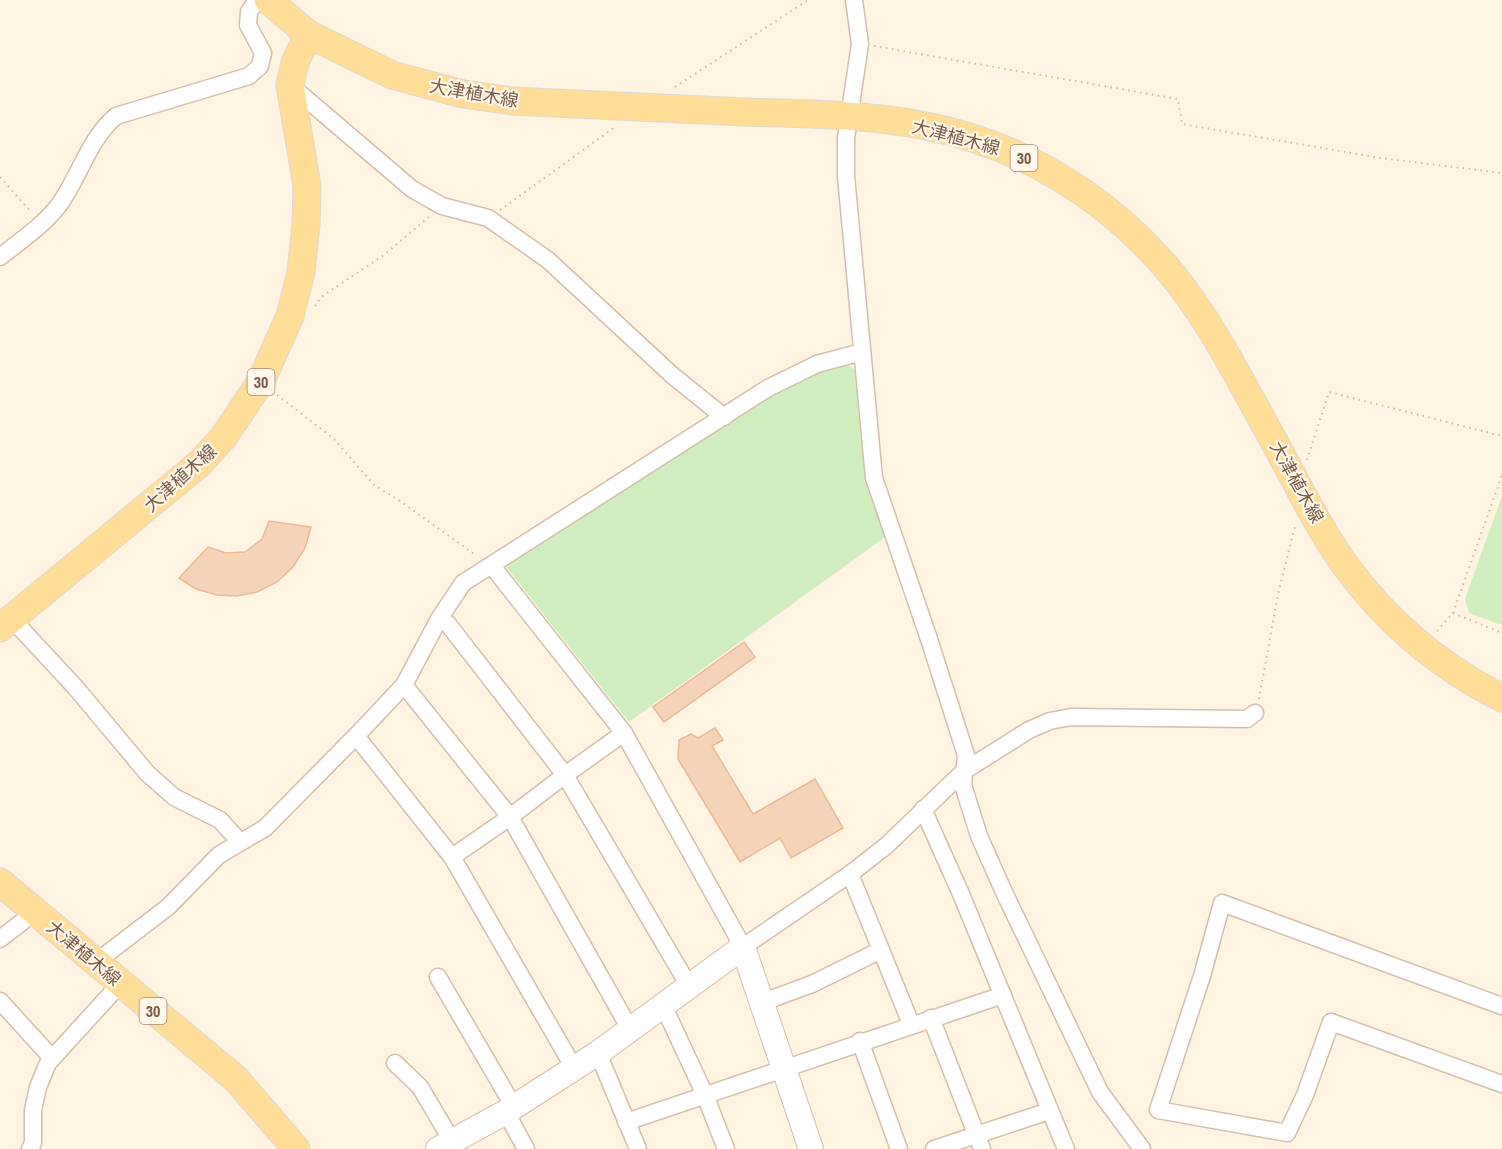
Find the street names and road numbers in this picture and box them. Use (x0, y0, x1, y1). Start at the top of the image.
street label: 大津植木線 (428, 73, 520, 113)
street label: 大津植木線 (909, 113, 1003, 161)
road number: 30 (1010, 145, 1038, 171)
road number: 30 (248, 369, 274, 395)
street label: 大津植木線 (1264, 437, 1330, 527)
street label: 大津植木線 (138, 439, 222, 517)
street label: 大津植木線 (41, 914, 127, 992)
road number: 30 (140, 998, 166, 1024)

